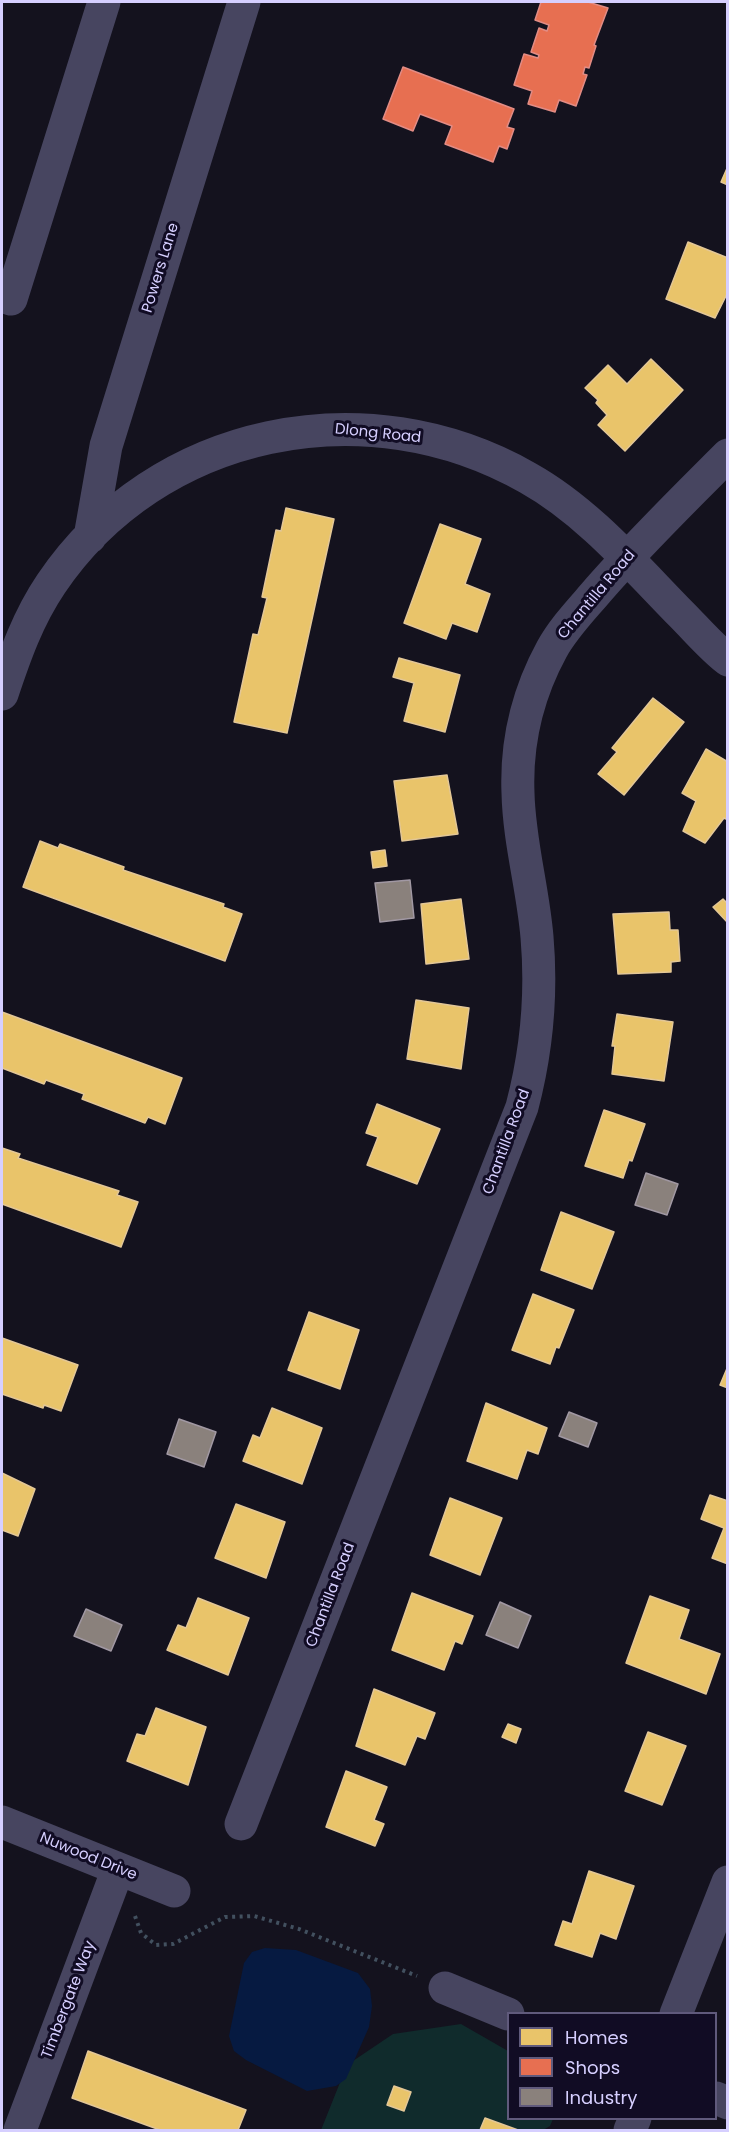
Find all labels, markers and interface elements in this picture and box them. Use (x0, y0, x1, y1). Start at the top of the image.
street label: Powers Lane (139, 221, 183, 315)
street label: Dlong Road (334, 421, 422, 447)
street label: Chantilla Road (555, 547, 639, 643)
street label: Chantilla Road (480, 1087, 534, 1197)
street label: Chantilla Road (303, 1540, 359, 1650)
street label: Nuwood Drive (37, 1829, 139, 1885)
street label: Timbergate Way (38, 1939, 100, 2061)
legend (507, 2012, 717, 2120)
text: Homes (565, 2025, 628, 2050)
text: Shops (565, 2055, 620, 2080)
text: Industry (565, 2085, 637, 2110)

